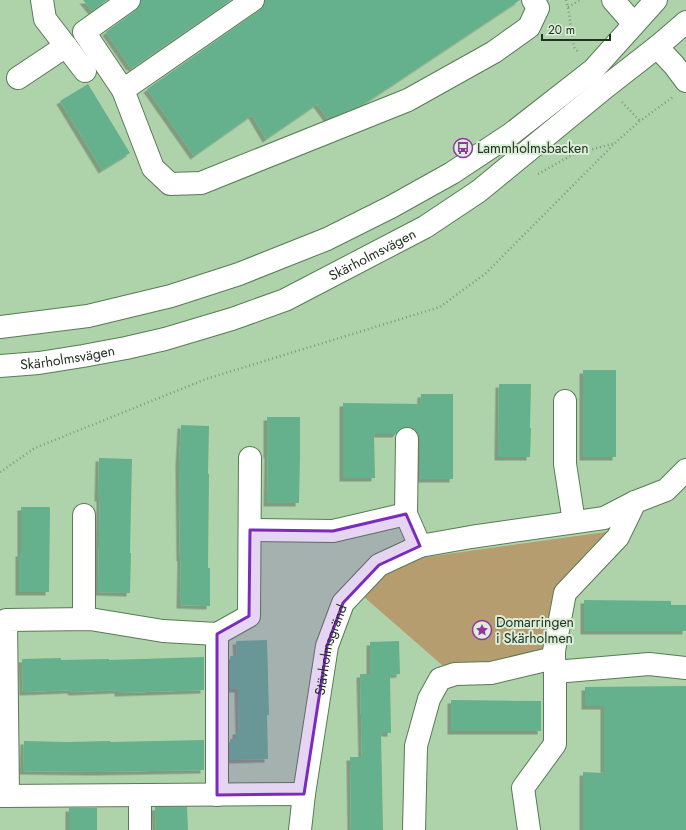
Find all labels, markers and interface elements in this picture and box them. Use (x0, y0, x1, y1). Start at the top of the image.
scale bar (542, 16, 610, 42)
text: 20 m (548, 21, 575, 39)
bus stop icon: Lammholmsbacken (452, 137, 474, 159)
place label: Lammholmsbacken (477, 138, 589, 158)
street label: Skärholmsvägen (325, 224, 419, 286)
street label: Skärholmsvägen (19, 340, 116, 374)
street label: Stävholmsgränd (309, 601, 352, 697)
place label: Domarringen i Skärholmen (496, 612, 574, 648)
place icon: Domarringen i Skärholmen (471, 619, 493, 641)

